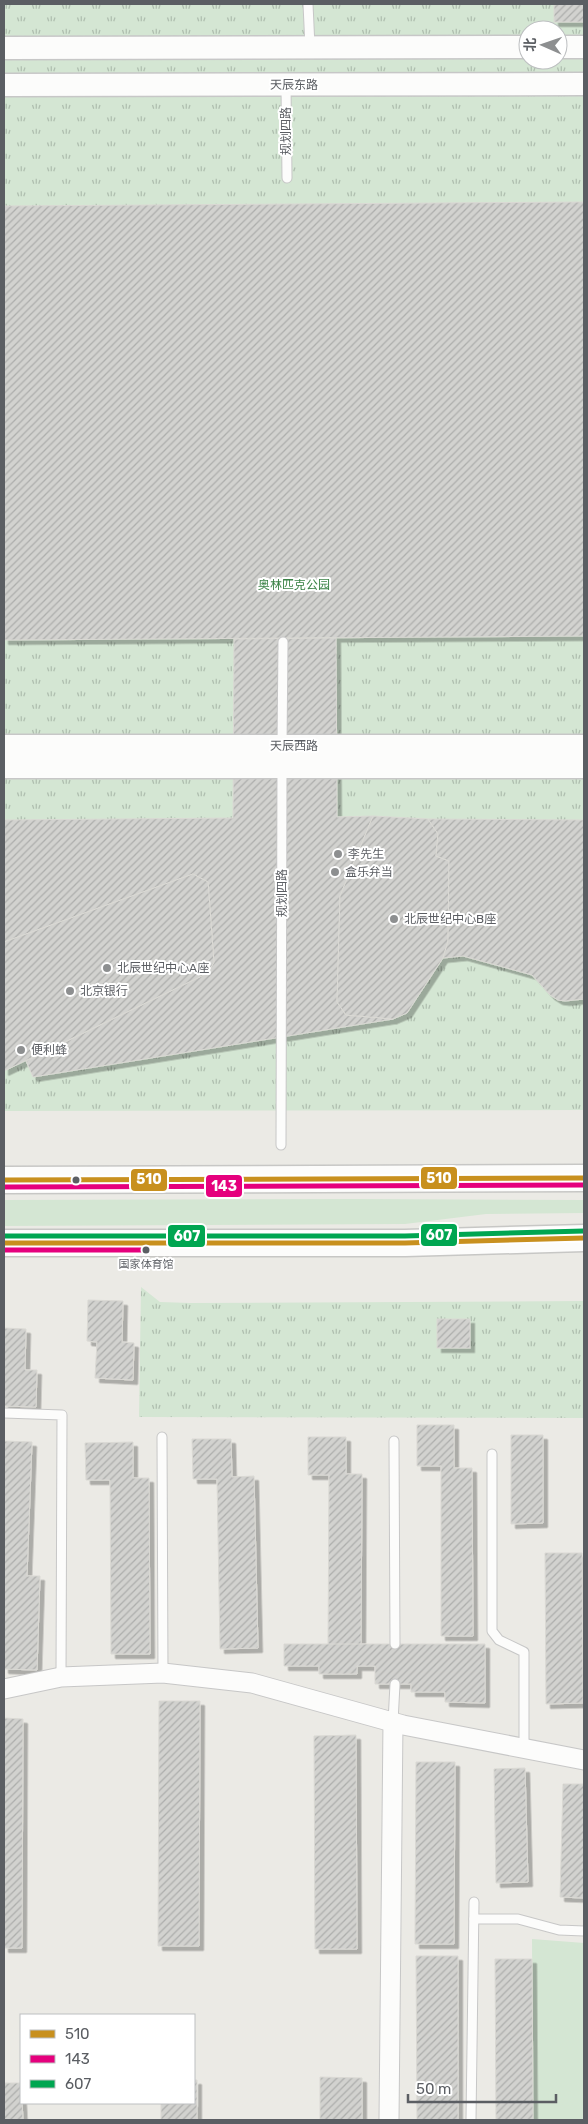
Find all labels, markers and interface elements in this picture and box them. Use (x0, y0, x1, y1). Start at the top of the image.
north arrow (518, 20, 568, 70)
text: 北 (522, 37, 539, 52)
street label: 天辰东路 (270, 78, 318, 92)
street label: 规划四路 (279, 107, 293, 155)
park label: 奥林匹克公园 (258, 578, 330, 592)
street label: 天辰西路 (270, 739, 318, 753)
place label: 李先生 (348, 847, 384, 861)
marker: 李先生 (332, 848, 344, 860)
place label: 盒乐弁当 (345, 865, 393, 879)
marker: 盒乐弁当 (329, 866, 341, 878)
street label: 规划四路 (275, 869, 289, 917)
place label: 北辰世纪中心B座 (404, 912, 496, 926)
marker: 北辰世纪中心B座 (388, 913, 400, 925)
place label: 北辰世纪中心A座 (117, 961, 209, 975)
marker: 北辰世纪中心A座 (101, 962, 113, 974)
place label: 北京银行 (80, 984, 128, 998)
marker: 北京银行 (64, 985, 76, 997)
place label: 便利蜂 (31, 1043, 67, 1057)
marker: 便利蜂 (15, 1044, 27, 1056)
line badge: 510 (420, 1166, 458, 1190)
line badge: 510 (130, 1168, 168, 1192)
text: 510 (426, 1170, 452, 1187)
text: 510 (136, 1171, 162, 1188)
line badge: 143 (205, 1174, 243, 1198)
unlabelled marker (71, 1175, 81, 1185)
text: 143 (211, 1178, 237, 1195)
line badge: 607 (420, 1223, 458, 1247)
line badge: 607 (167, 1224, 206, 1248)
text: 607 (426, 1227, 452, 1244)
text: 607 (174, 1228, 200, 1245)
marker: 国家体育馆 (141, 1245, 151, 1255)
place label: 国家体育馆 (119, 1258, 174, 1271)
legend (20, 2014, 195, 2104)
text: 510 (65, 2025, 90, 2043)
text: 143 (65, 2050, 90, 2068)
scale bar (408, 2072, 556, 2104)
text: 607 (65, 2075, 92, 2093)
text: 50 m (416, 2080, 451, 2098)

